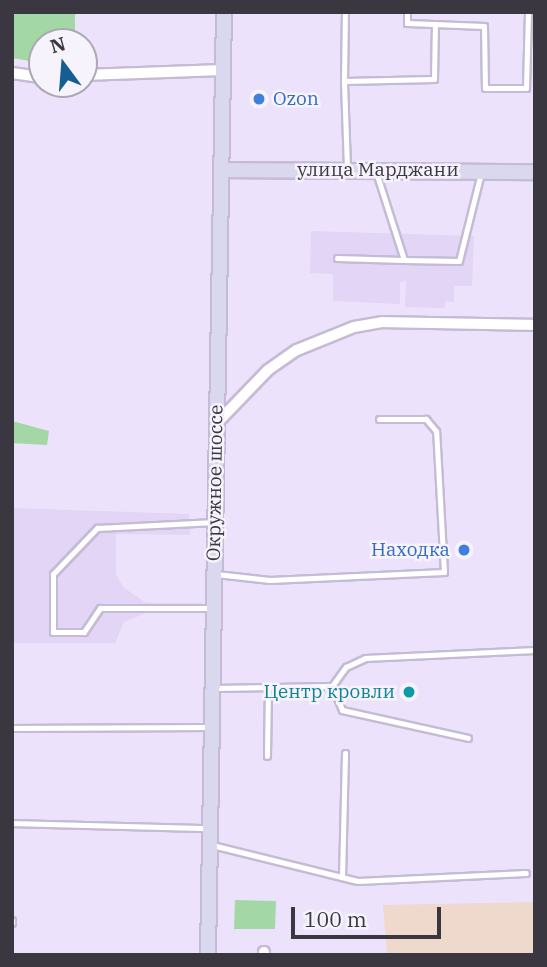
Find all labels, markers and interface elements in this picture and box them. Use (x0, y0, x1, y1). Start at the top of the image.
north arrow (28, 28, 98, 98)
text: N (47, 31, 68, 58)
place label: Ozon (273, 88, 319, 110)
marker: Ozon (251, 91, 267, 107)
street label: улица Марджани (297, 159, 459, 181)
street label: Окружное шоссе (202, 405, 228, 561)
place label: Находка (371, 539, 450, 561)
marker: Находка (456, 542, 472, 558)
place label: Центр кровли (263, 681, 395, 703)
marker: Центр кровли (401, 684, 417, 700)
scale bar (295, 894, 446, 938)
text: 100 m (304, 905, 367, 933)

